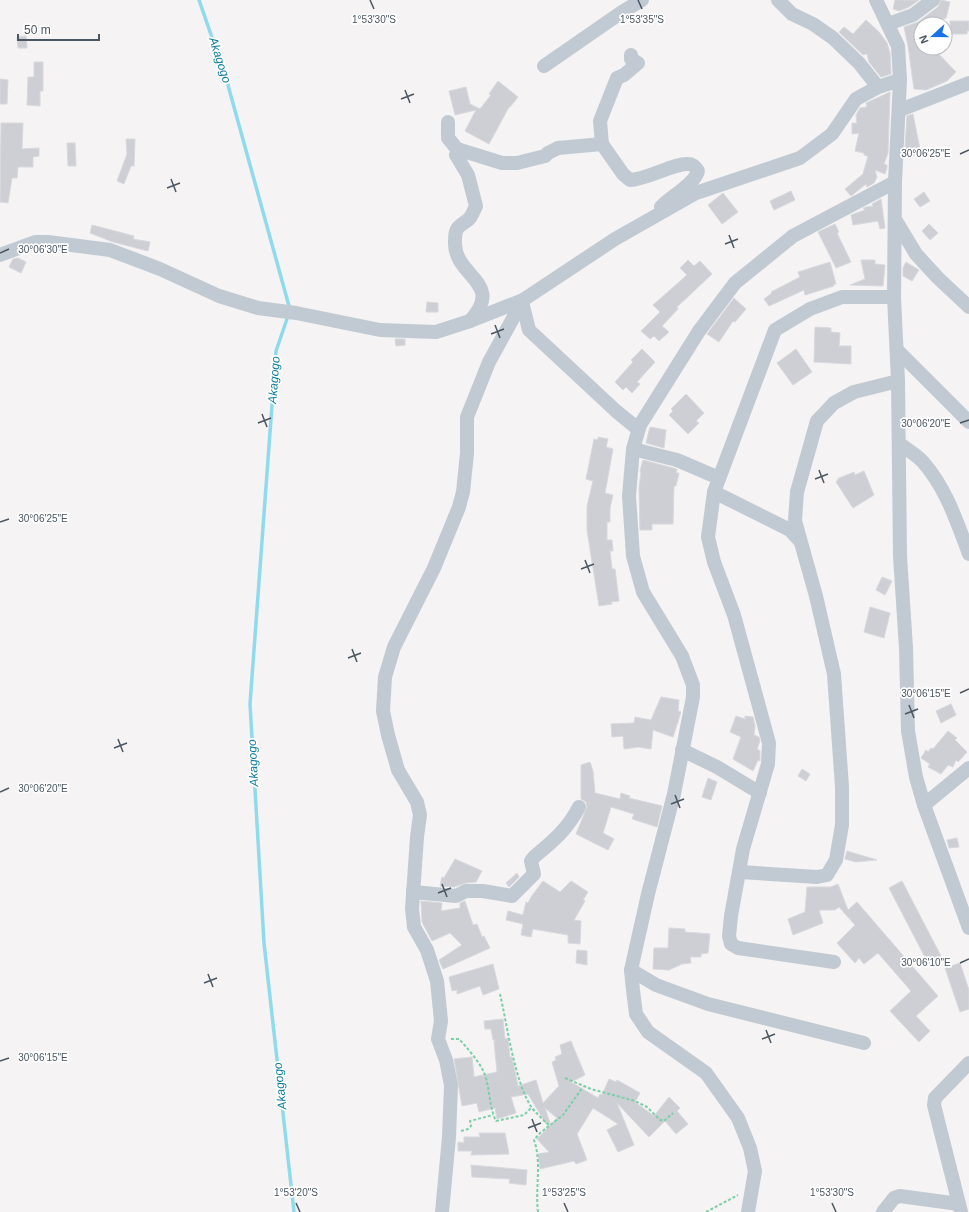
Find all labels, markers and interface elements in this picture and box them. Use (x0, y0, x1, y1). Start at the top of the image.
text: 1°53'30"S (352, 14, 396, 25)
text: 1°53'35"S (620, 14, 664, 25)
scale bar (18, 16, 99, 42)
north arrow (913, 16, 953, 56)
text: 50 m (24, 23, 51, 37)
water label: Akagogo (206, 34, 234, 85)
text: N (917, 34, 931, 45)
text: 30°06'25"E (901, 148, 951, 159)
text: 30°06'30"E (18, 244, 68, 255)
water label: Akagogo (265, 356, 283, 405)
text: 30°06'20"E (901, 418, 951, 429)
text: 30°06'25"E (18, 513, 68, 524)
text: 30°06'15"E (901, 688, 951, 699)
water label: Akagogo (245, 739, 261, 788)
text: 30°06'20"E (18, 783, 68, 794)
text: 30°06'10"E (901, 957, 951, 968)
text: 30°06'15"E (18, 1052, 68, 1063)
water label: Akagogo (271, 1061, 290, 1111)
text: 1°53'20"S (274, 1187, 318, 1198)
text: 1°53'25"S (542, 1187, 586, 1198)
text: 1°53'30"S (810, 1187, 854, 1198)

